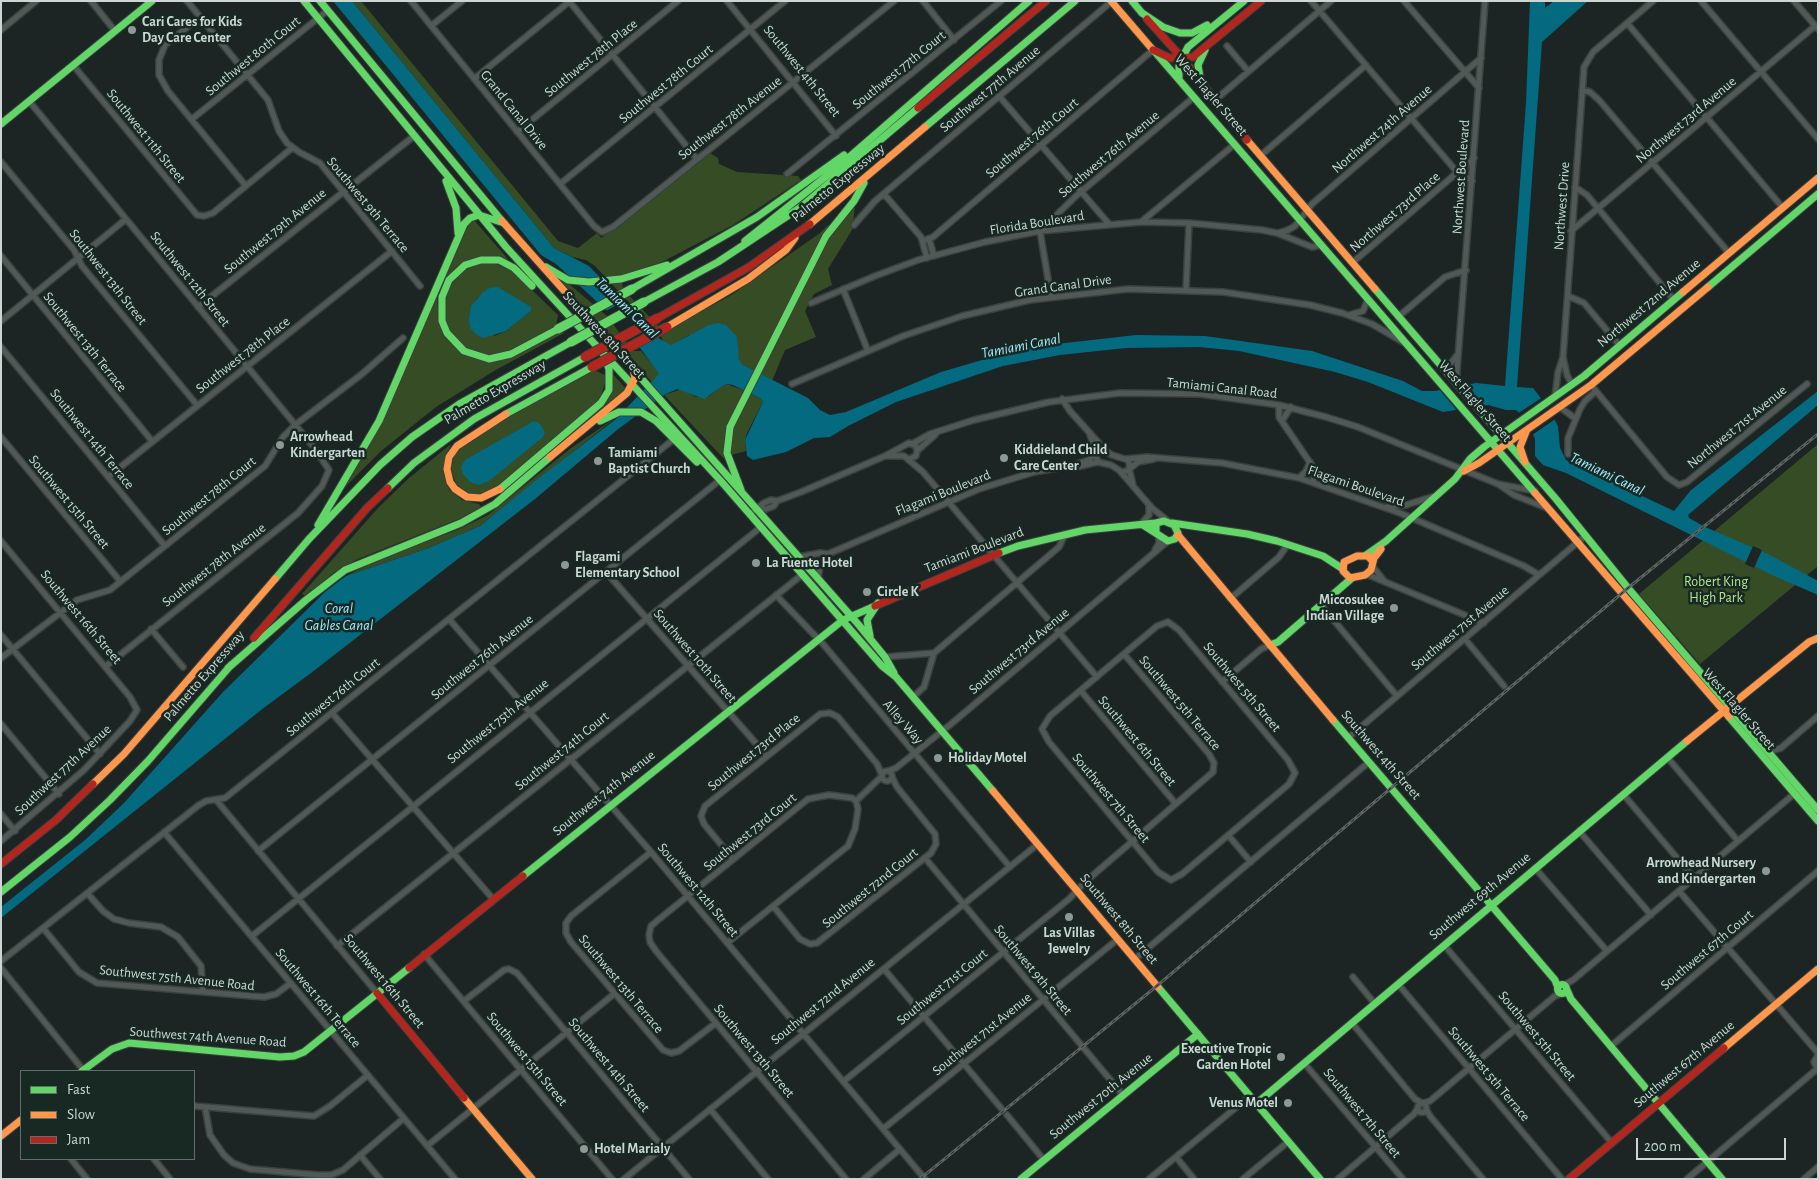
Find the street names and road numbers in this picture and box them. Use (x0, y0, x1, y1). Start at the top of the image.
street label: Southwest 80th Court (202, 13, 304, 99)
street label: Southwest 78th Place (541, 15, 641, 101)
street label: Southwest 4th Street (760, 22, 844, 120)
street label: Southwest 77th Court (849, 27, 949, 113)
street label: Southwest 78th Court (616, 41, 716, 127)
street label: Southwest 77th Avenue (936, 42, 1044, 136)
street label: West Flagler Street (1171, 51, 1251, 139)
street label: Grand Canal Drive (477, 67, 551, 153)
street label: Southwest 78th Avenue (675, 72, 785, 164)
street label: Northwest 73rd Avenue (1632, 73, 1740, 167)
street label: Northwest 74th Avenue (1329, 81, 1435, 177)
street label: Southwest 11th Street (103, 86, 189, 186)
street label: Southwest 76th Court (982, 94, 1082, 182)
street label: Southwest 76th Avenue (1055, 107, 1163, 201)
street label: Northwest Boulevard (1449, 119, 1473, 235)
street label: Palmetto Expressway (788, 140, 888, 226)
street label: Southwest 9th Terrace (323, 154, 413, 256)
street label: Northwest Drive (1551, 161, 1573, 251)
street label: Northwest 73rd Place (1346, 168, 1444, 256)
street label: Southwest 79th Avenue (220, 185, 330, 277)
street label: Florida Boulevard (989, 207, 1085, 239)
street label: Southwest 13th Street (65, 226, 151, 328)
street label: Southwest 12th Street (146, 228, 234, 330)
street label: Northwest 72nd Avenue (1594, 255, 1704, 351)
street label: Grand Canal Drive (1013, 271, 1113, 301)
street label: Southwest 8th Street (559, 288, 649, 382)
street label: Southwest 13th Terrace (40, 289, 130, 395)
street label: Southwest 78th Place (193, 313, 293, 397)
street label: Palmetto Expressway (441, 356, 549, 428)
street label: West Flagler Street (1435, 357, 1515, 445)
street label: Tamiami Canal Road (1166, 374, 1278, 402)
street label: Northwest 71st Avenue (1684, 382, 1790, 472)
street label: Southwest 14th Terrace (46, 385, 138, 493)
street label: Southwest 15th Street (25, 452, 113, 552)
street label: Southwest 78th Court (159, 453, 259, 539)
street label: Flagami Boulevard (1306, 462, 1406, 510)
street label: Flagami Boulevard (893, 466, 993, 520)
street label: Southwest 78th Avenue (159, 519, 269, 611)
street label: Tamiami Boulevard (922, 523, 1026, 577)
street label: Southwest 16th Street (37, 566, 125, 668)
street label: Southwest 71st Avenue (1408, 582, 1512, 674)
street label: Southwest 73rd Avenue (965, 604, 1073, 698)
street label: Southwest 10th Street (650, 606, 740, 706)
street label: Southwest 76th Avenue (427, 611, 537, 703)
street label: Palmetto Expressway (160, 627, 248, 725)
street label: Southwest 5th Street (1199, 639, 1285, 735)
street label: Southwest 5th Terrace (1135, 652, 1225, 754)
street label: Southwest 76th Court (283, 654, 383, 740)
street label: West Flagler Street (1699, 665, 1779, 753)
street label: Southwest 75th Avenue (444, 675, 552, 767)
street label: Southwest 6th Street (1094, 692, 1180, 790)
street label: Alley Way (879, 696, 927, 748)
street label: Southwest 4th Street (1338, 707, 1424, 803)
street label: Southwest 74th Court (512, 708, 612, 794)
street label: Southwest 73rd Place (704, 710, 804, 794)
street label: Southwest 77th Avenue (11, 721, 115, 819)
street label: Southwest 74th Avenue (549, 747, 659, 839)
street label: Southwest 7th Street (1068, 750, 1154, 846)
street label: Southwest 73rd Court (700, 789, 800, 875)
street label: Southwest 12th Street (654, 840, 742, 940)
street label: Southwest 72nd Court (819, 844, 921, 932)
street label: Southwest 69th Avenue (1426, 849, 1534, 943)
street label: Southwest 8th Street (1076, 870, 1162, 968)
street label: Southwest 67th Court (1657, 906, 1757, 994)
street label: Southwest 9th Street (990, 921, 1076, 1019)
street label: Southwest 16th Street (340, 930, 428, 1032)
street label: Southwest 13th Terrace (575, 931, 667, 1037)
street label: Southwest 16th Terrace (272, 945, 364, 1051)
street label: Southwest 71st Court (893, 945, 991, 1029)
street label: Southwest 72nd Avenue (767, 954, 879, 1048)
street label: Southwest 75th Avenue Road (98, 961, 256, 995)
street label: Southwest 5th Street (1494, 988, 1580, 1084)
street label: Southwest 71st Avenue (929, 989, 1035, 1079)
street label: Southwest 13th Street (710, 1001, 798, 1101)
street label: Southwest 15th Street (483, 1009, 571, 1109)
street label: Southwest 14th Street (565, 1014, 653, 1116)
street label: Southwest 67th Avenue (1630, 1017, 1738, 1111)
street label: Southwest 74th Avenue Road (129, 1023, 287, 1051)
street label: Southwest 5th Terrace (1444, 1023, 1534, 1125)
street label: Southwest 70th Avenue (1046, 1049, 1156, 1143)
street label: Southwest 7th Street (1319, 1065, 1405, 1161)

